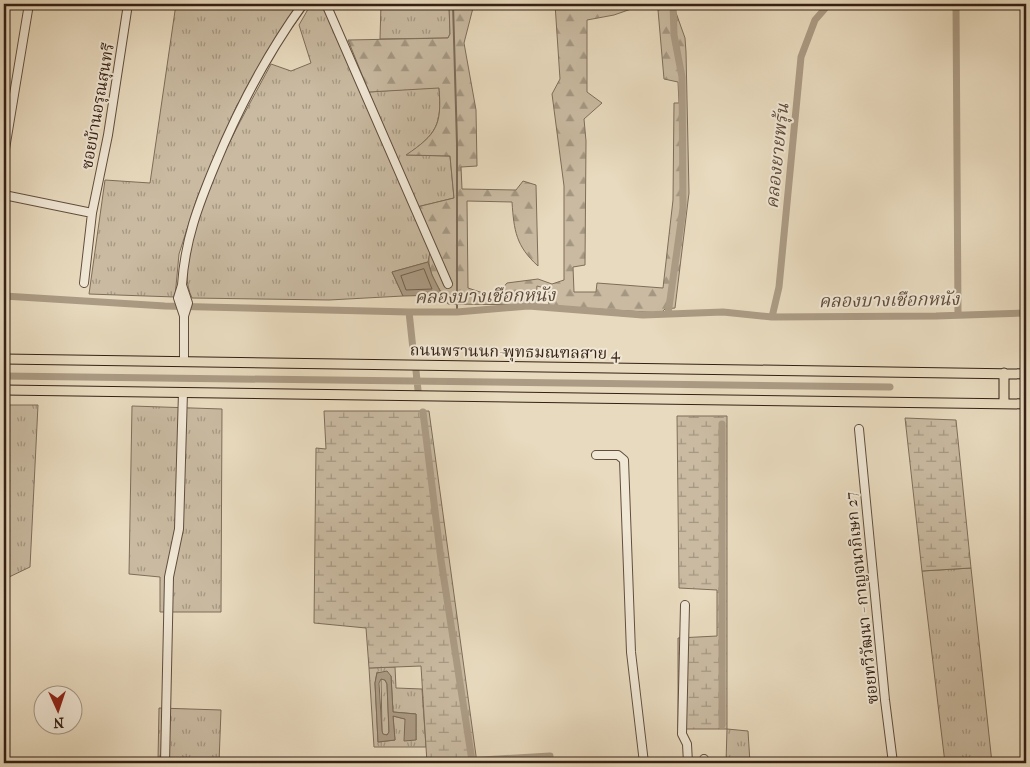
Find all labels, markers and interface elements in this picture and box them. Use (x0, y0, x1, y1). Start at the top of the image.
street label: ซอยบ้านอรุณสุนทรี (77, 41, 120, 171)
water label: คลองยายพรุ้น (762, 102, 794, 210)
water label: คลองบางเชือกหนัง (414, 285, 557, 308)
water label: คลองบางเชือกหนัง (818, 289, 961, 312)
street label: ถนนพรานนก-พุทธมณฑลสาย 4 (410, 340, 621, 365)
street label: ซอยทวีวัฒนา - กาญจนาภิเษก 27 (841, 491, 882, 705)
north arrow (32, 684, 82, 734)
text: N (53, 714, 64, 731)

